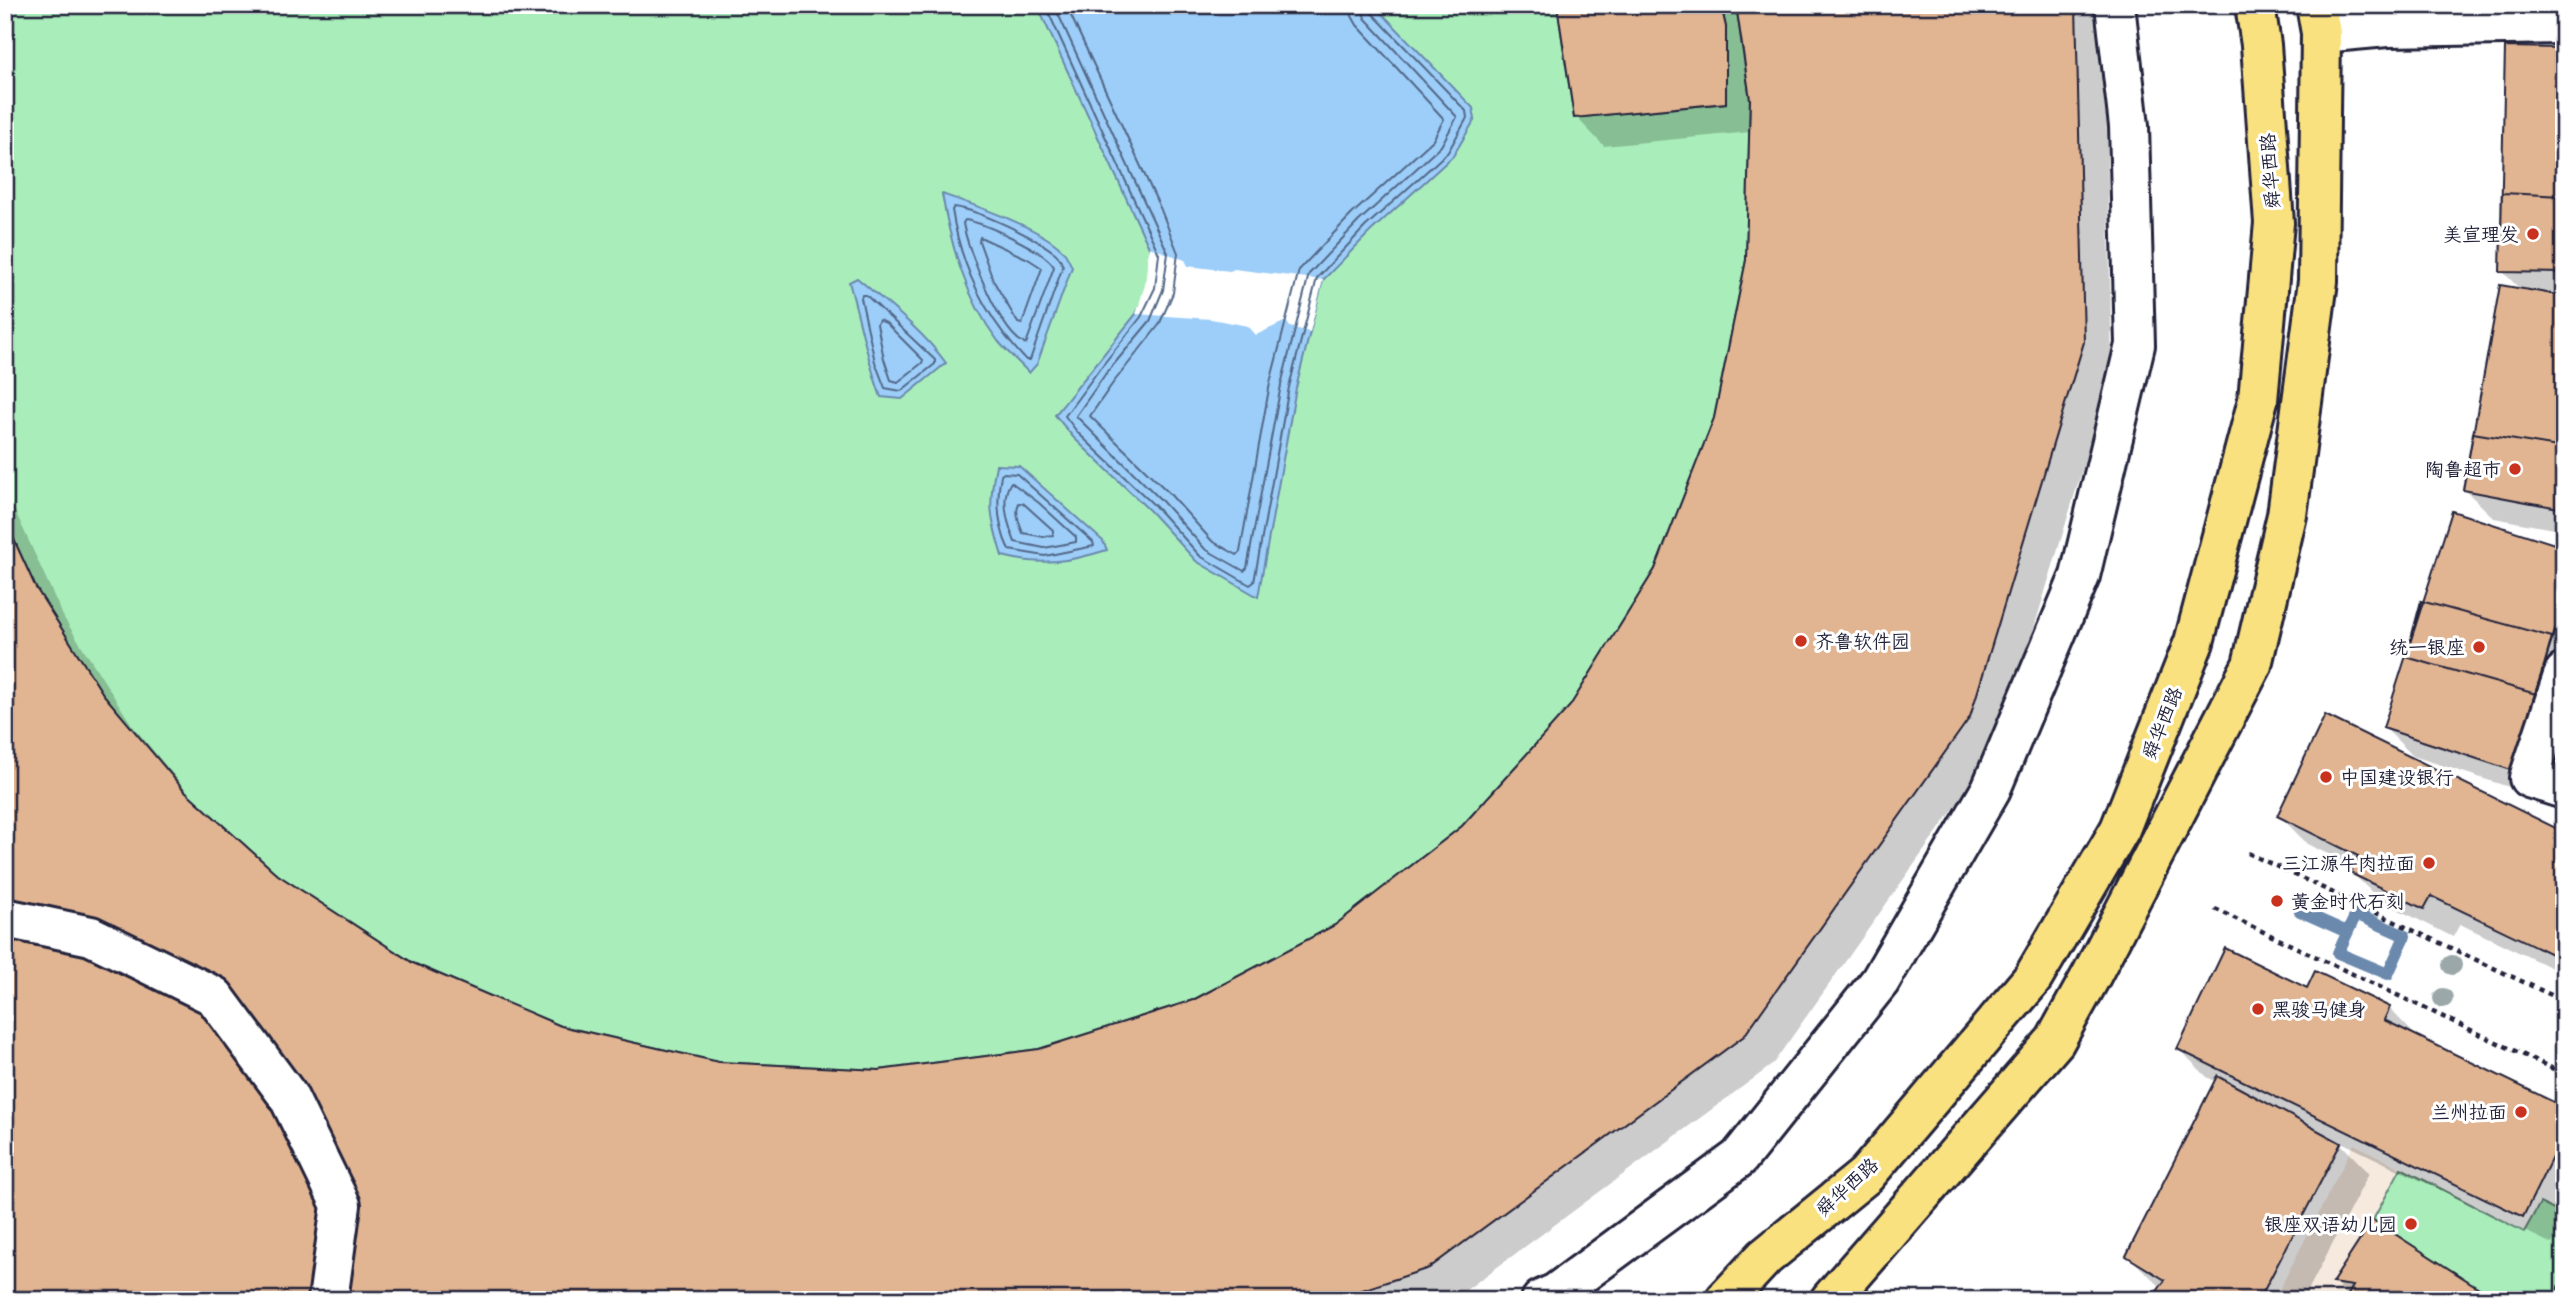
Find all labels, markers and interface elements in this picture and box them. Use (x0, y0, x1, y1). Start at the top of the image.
street label: 舜华西路 (2255, 132, 2285, 210)
place label: 美宣理发 (2443, 222, 2519, 247)
marker: 美宣理发 (2525, 226, 2541, 242)
place label: 陶鲁超市 (2425, 457, 2501, 482)
marker: 陶鲁超市 (2507, 461, 2523, 477)
place label: 齐鲁软件园 (1815, 629, 1910, 654)
marker: 齐鲁软件园 (1793, 633, 1809, 649)
place label: 统一银座 (2389, 635, 2465, 660)
marker: 统一银座 (2471, 639, 2487, 655)
street label: 舜华西路 (2136, 683, 2188, 763)
place label: 中国建设银行 (2340, 765, 2454, 790)
marker: 中国建设银行 (2318, 769, 2334, 785)
place label: 三江源牛肉拉面 (2282, 851, 2415, 876)
marker: 三江源牛肉拉面 (2421, 855, 2437, 871)
place label: 黄金时代石刻 (2291, 889, 2405, 914)
marker: 黄金时代石刻 (2269, 893, 2285, 909)
place label: 黑骏马健身 (2272, 997, 2367, 1022)
marker: 黑骏马健身 (2250, 1001, 2266, 1017)
place label: 兰州拉面 (2431, 1100, 2507, 1125)
marker: 兰州拉面 (2513, 1104, 2529, 1120)
street label: 舜华西路 (1810, 1152, 1884, 1222)
place label: 银座双语幼儿园 (2264, 1212, 2397, 1237)
marker: 银座双语幼儿园 (2403, 1216, 2419, 1232)

